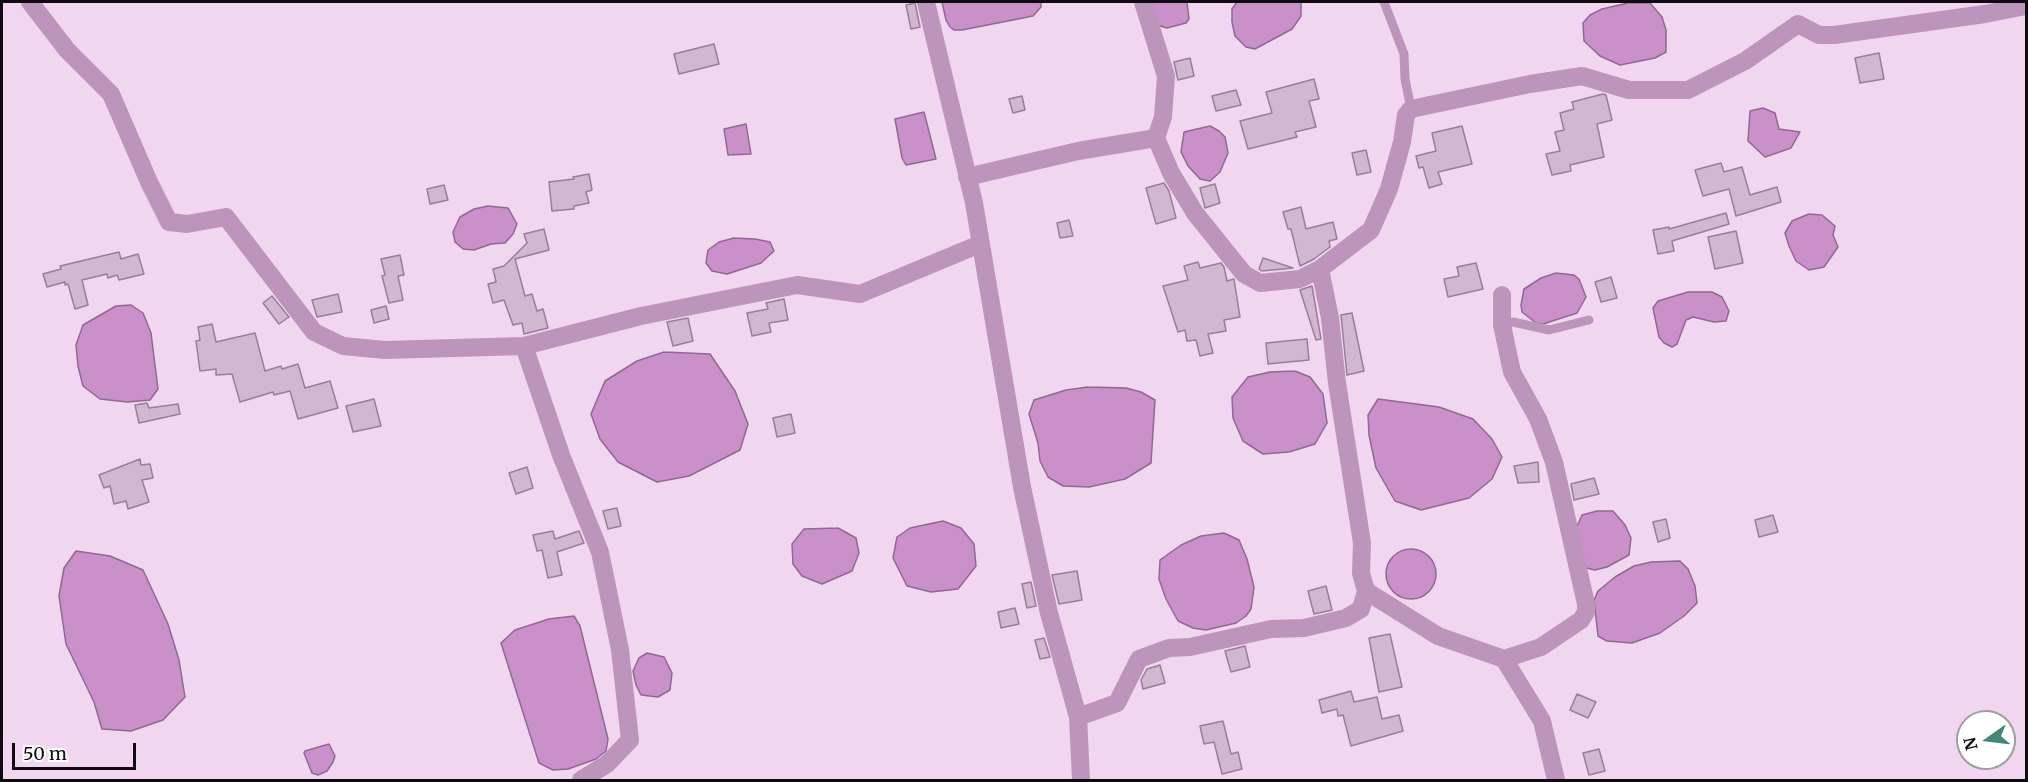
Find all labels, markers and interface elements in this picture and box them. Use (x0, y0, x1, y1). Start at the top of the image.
north arrow (1956, 710, 2016, 770)
scale bar (15, 731, 140, 769)
text: N (1959, 735, 1982, 752)
text: 50 m (23, 742, 67, 765)

